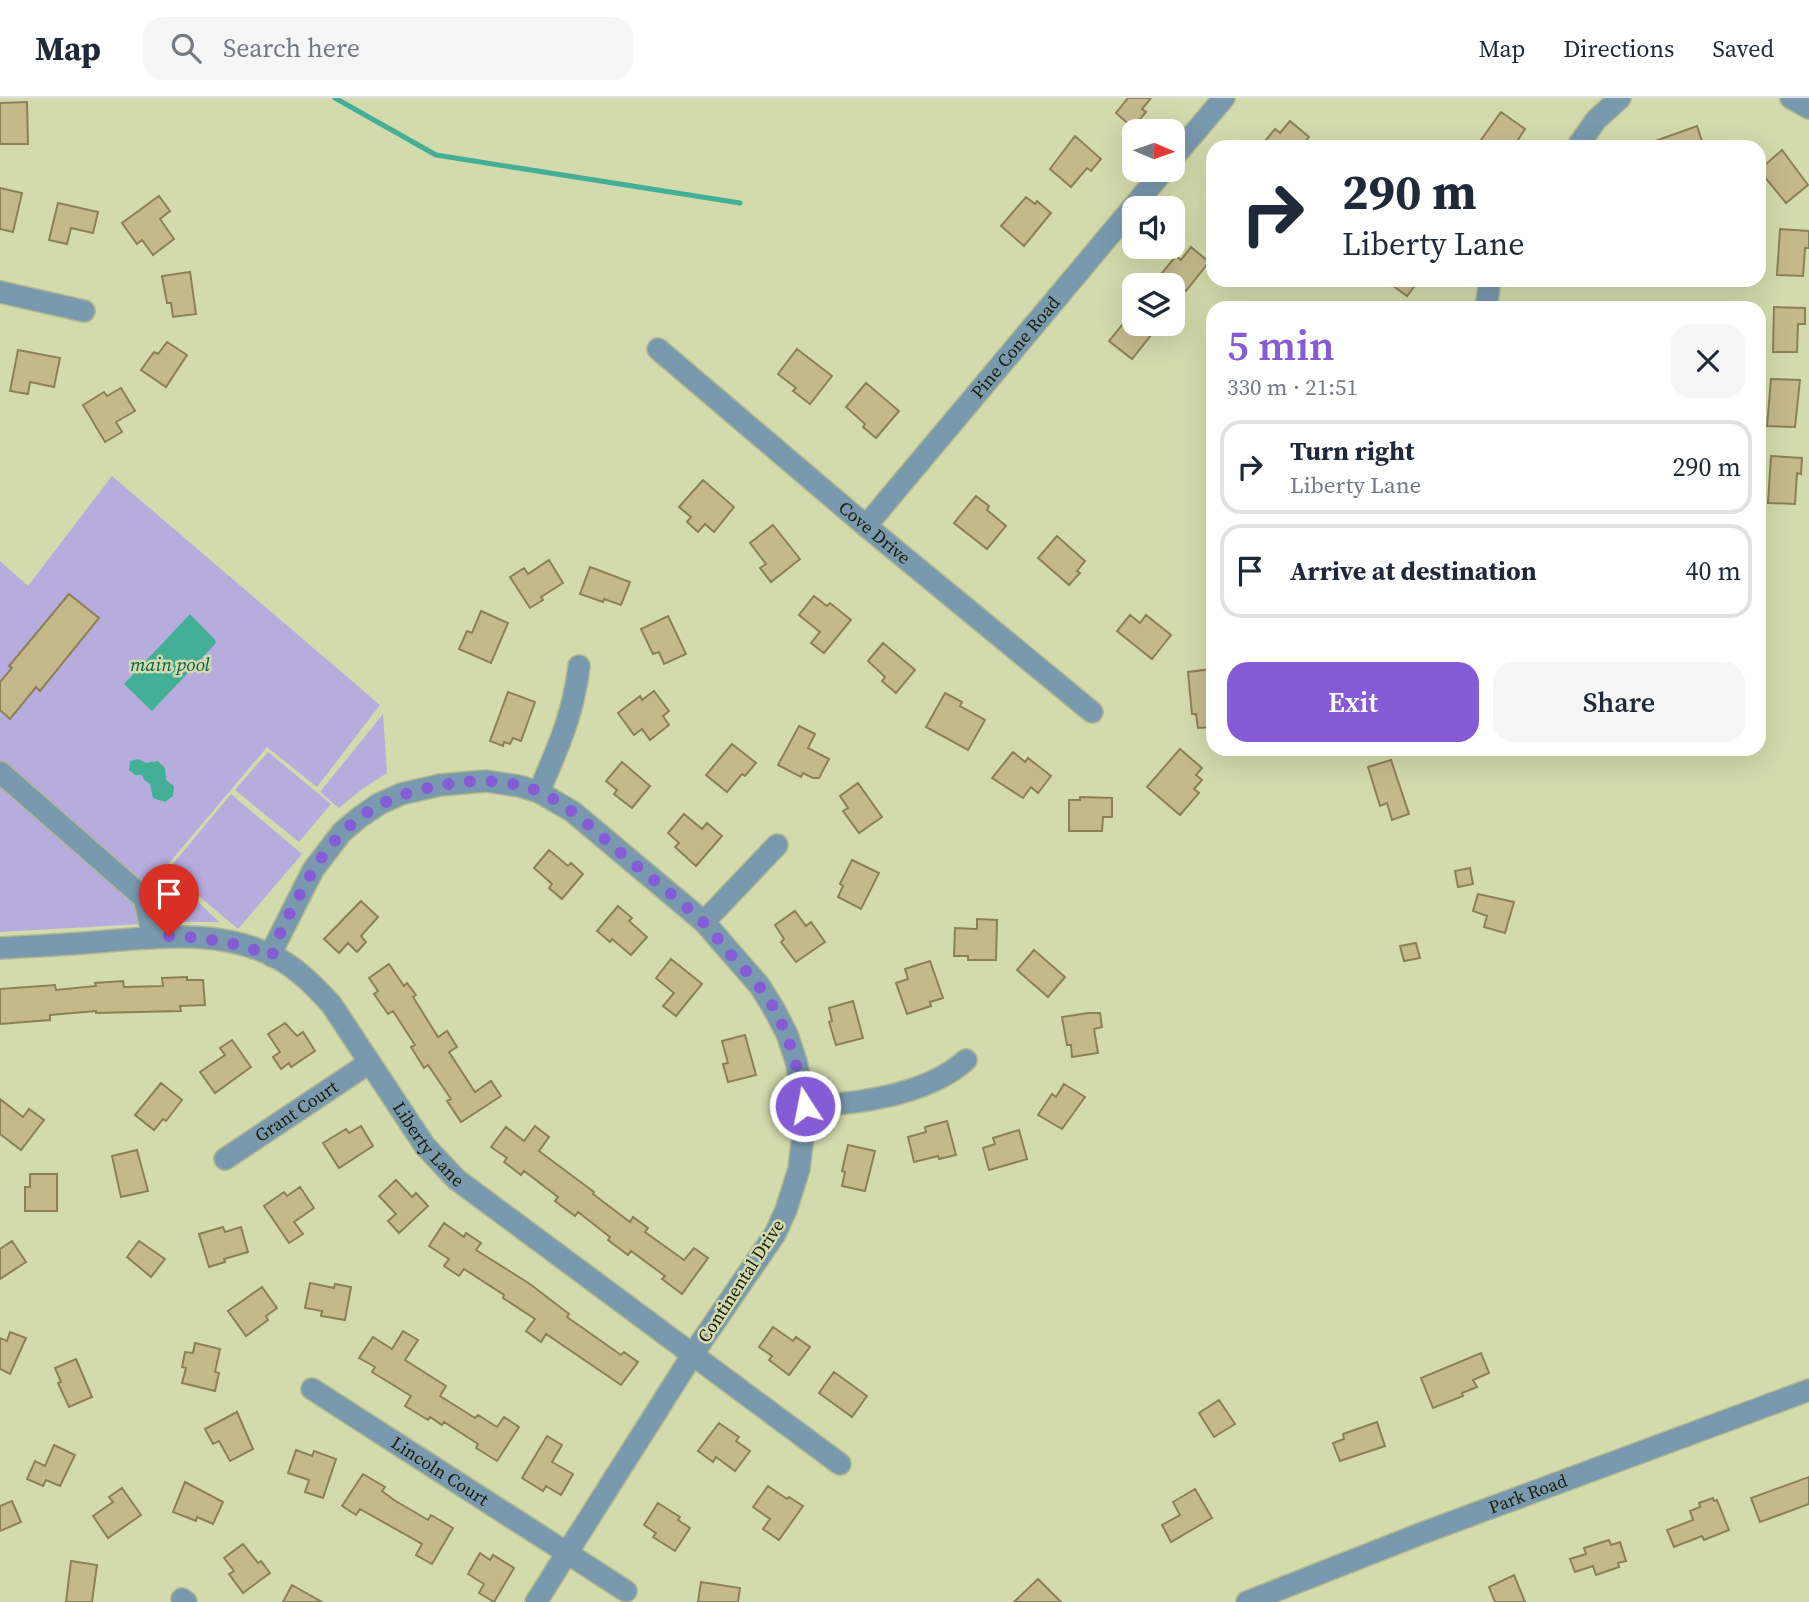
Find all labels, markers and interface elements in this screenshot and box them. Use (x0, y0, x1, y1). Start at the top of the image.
search box (143, 17, 633, 80)
text: Map (35, 26, 101, 71)
icon: search (167, 29, 205, 67)
text: Search here (223, 30, 360, 66)
text: Map (1478, 32, 1525, 65)
text: Directions (1563, 32, 1674, 65)
text: Saved (1712, 32, 1774, 65)
north arrow (1122, 119, 1185, 182)
map controls (1122, 119, 1185, 336)
text: 290 m (1342, 158, 1477, 225)
icon: right (1227, 168, 1318, 259)
button: sound (1122, 196, 1185, 259)
text: Liberty Lane (1342, 222, 1525, 266)
button: layers (1122, 273, 1185, 336)
street label: Pine Cone Road (965, 290, 1065, 404)
text: 5 min (1227, 316, 1335, 374)
button: close (1671, 324, 1745, 398)
text: 330 m · 21:51 (1227, 371, 1358, 403)
text: Turn right (1290, 433, 1414, 469)
icon: right (1231, 448, 1269, 486)
text: 290 m (1673, 449, 1741, 485)
text: Liberty Lane (1290, 469, 1421, 501)
street label: Cove Drive (833, 495, 916, 570)
icon: arrive (1231, 552, 1269, 590)
text: Arrive at destination (1290, 553, 1537, 589)
text: 40 m (1686, 553, 1741, 589)
water label: main pool (130, 651, 211, 677)
button: Exit (1227, 662, 1479, 742)
button: Share (1493, 662, 1745, 742)
pin (139, 864, 199, 936)
icon: arrive (150, 875, 188, 913)
position arrow (768, 1069, 842, 1143)
street label: Grant Court (250, 1074, 343, 1148)
street label: Liberty Lane (387, 1097, 469, 1193)
street label: Continental Drive (691, 1214, 790, 1347)
street label: Lincoln Court (386, 1430, 494, 1512)
street label: Park Road (1485, 1468, 1571, 1520)

